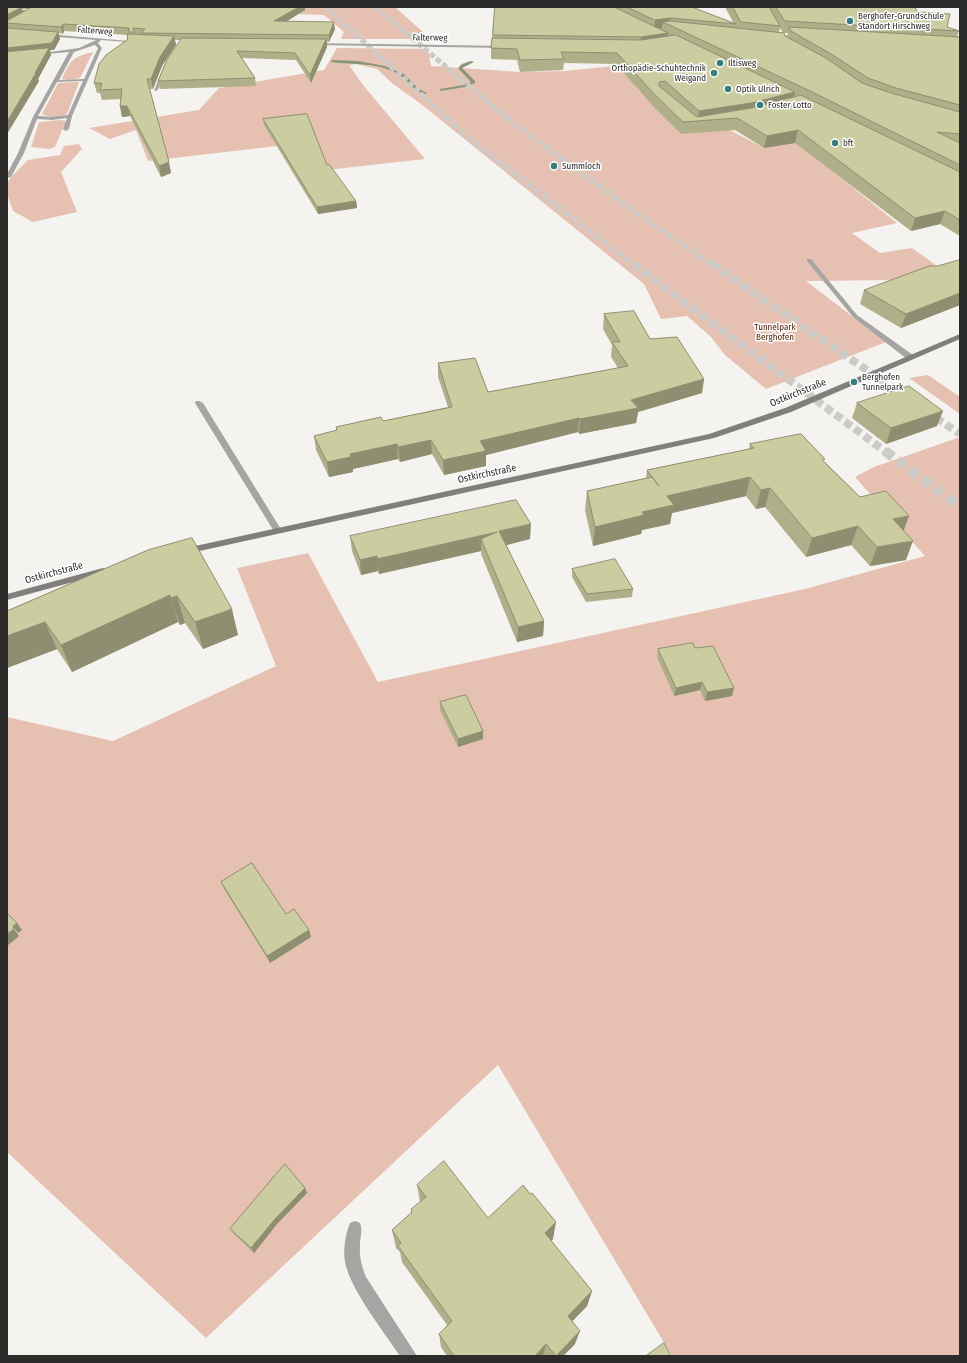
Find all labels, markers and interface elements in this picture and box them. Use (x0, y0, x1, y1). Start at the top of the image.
place label: Berghofer-Grundschule Standort Hirschweg (858, 11, 944, 32)
marker: Berghofer-Grundschule Standort Hirschweg (845, 16, 855, 26)
street label: Falterweg (77, 24, 113, 38)
street label: Falterweg (412, 32, 448, 44)
marker: Iltisweg (715, 58, 725, 68)
place label: Iltisweg (728, 58, 756, 68)
place label: Orthopädie-Schuhtechnik Weigand (612, 63, 706, 84)
marker: Orthopädie-Schuhtechnik Weigand (709, 68, 719, 78)
marker: Optik Ulrich (723, 84, 733, 94)
place label: Optik Ulrich (736, 84, 780, 94)
marker: Foster Lotto (755, 100, 765, 110)
place label: Foster Lotto (768, 100, 812, 110)
marker: bft (830, 138, 840, 148)
place label: bft (843, 138, 853, 148)
marker: Summloch (549, 161, 559, 171)
place label: Summloch (562, 161, 601, 171)
park label: Tunnelpark Berghofen (754, 322, 796, 343)
place label: Berghofen Tunnelpark (862, 372, 903, 393)
street label: Ostkirchstraße (768, 376, 828, 410)
marker: Berghofen Tunnelpark (849, 377, 859, 387)
street label: Ostkirchstraße (457, 462, 517, 486)
street label: Ostkirchstraße (24, 559, 84, 587)

